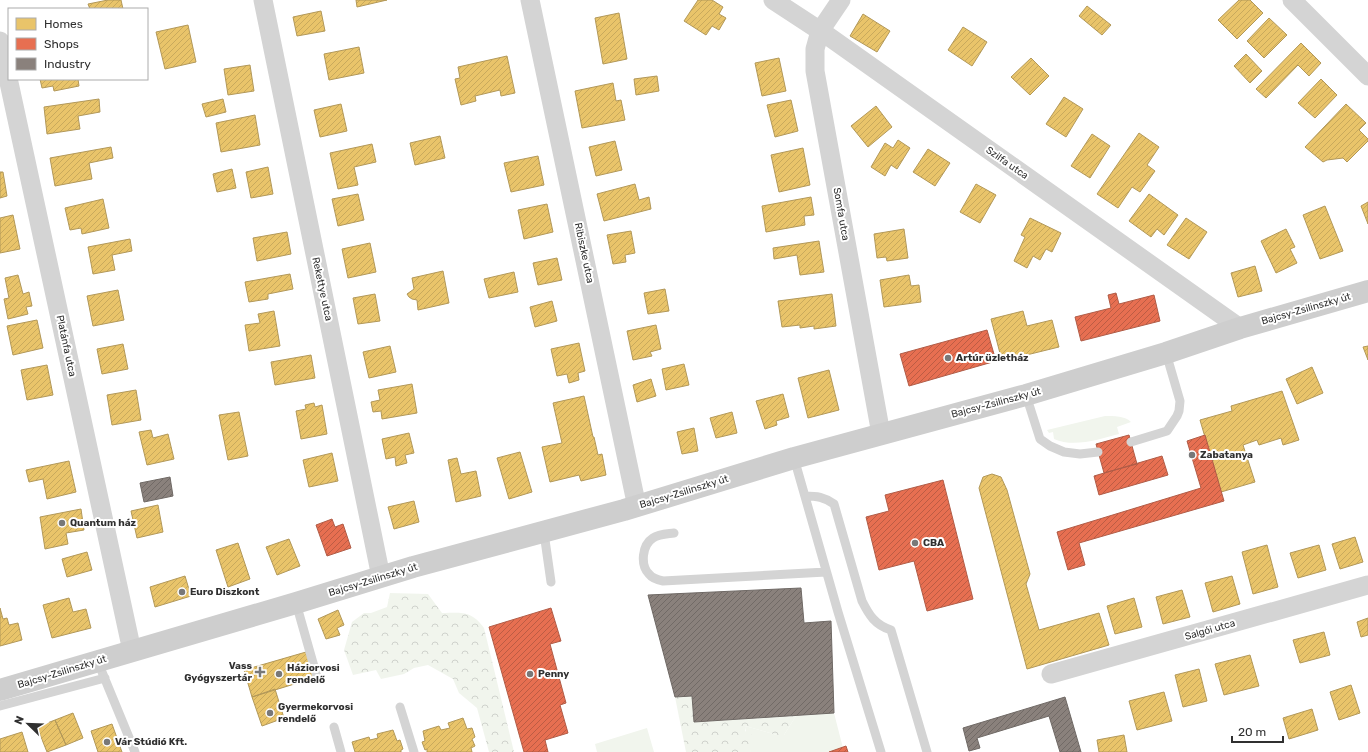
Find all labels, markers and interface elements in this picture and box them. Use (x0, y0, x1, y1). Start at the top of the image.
legend (8, 8, 148, 80)
text: Homes (44, 17, 83, 31)
text: Shops (44, 37, 79, 51)
text: Industry (44, 57, 91, 71)
street label: Szilfa utca (984, 144, 1030, 182)
street label: Somfa utca (830, 187, 852, 241)
street label: Ribiszke utca (572, 222, 596, 284)
street label: Rekettye utca (309, 256, 335, 322)
street label: Bajcsy-Zsilinszky út (1260, 290, 1352, 328)
street label: Platánfa utca (54, 314, 78, 378)
place label: Artúr üzletház (956, 352, 1029, 364)
marker: Artúr üzletház (943, 353, 953, 363)
street label: Bajcsy-Zsilinszky út (950, 385, 1042, 421)
place label: Zabatanya (1200, 449, 1253, 461)
marker: Zabatanya (1187, 450, 1197, 460)
street label: Bajcsy-Zsilinszky út (638, 473, 730, 511)
place label: Quantum ház (70, 517, 137, 529)
marker: Quantum ház (57, 518, 67, 528)
place label: CBA (923, 537, 945, 549)
marker: CBA (910, 538, 920, 548)
street label: Bajcsy-Zsilinszky út (327, 561, 419, 599)
place label: Euro Diszkont (190, 586, 260, 598)
marker: Euro Diszkont (177, 587, 187, 597)
street label: Salgói utca (1183, 617, 1237, 643)
street label: Bajcsy-Zsilinszky út (16, 653, 108, 691)
place label: Vass Gyógyszertár (184, 660, 252, 684)
place label: Háziorvosi rendelő (287, 662, 340, 686)
marker: Vass Gyógyszertár (255, 667, 265, 677)
place label: Penny (538, 668, 569, 680)
marker: Háziorvosi rendelő (274, 669, 284, 679)
marker: Penny (525, 669, 535, 679)
place label: Gyermekorvosi rendelő (278, 701, 353, 725)
north arrow (8, 704, 48, 744)
marker: Gyermekorvosi rendelő (265, 708, 275, 718)
text: N (12, 714, 27, 726)
scale bar (1232, 718, 1283, 744)
text: 20 m (1238, 725, 1266, 739)
place label: Vár Stúdió Kft. (115, 736, 187, 748)
marker: Vár Stúdió Kft. (102, 737, 112, 747)

